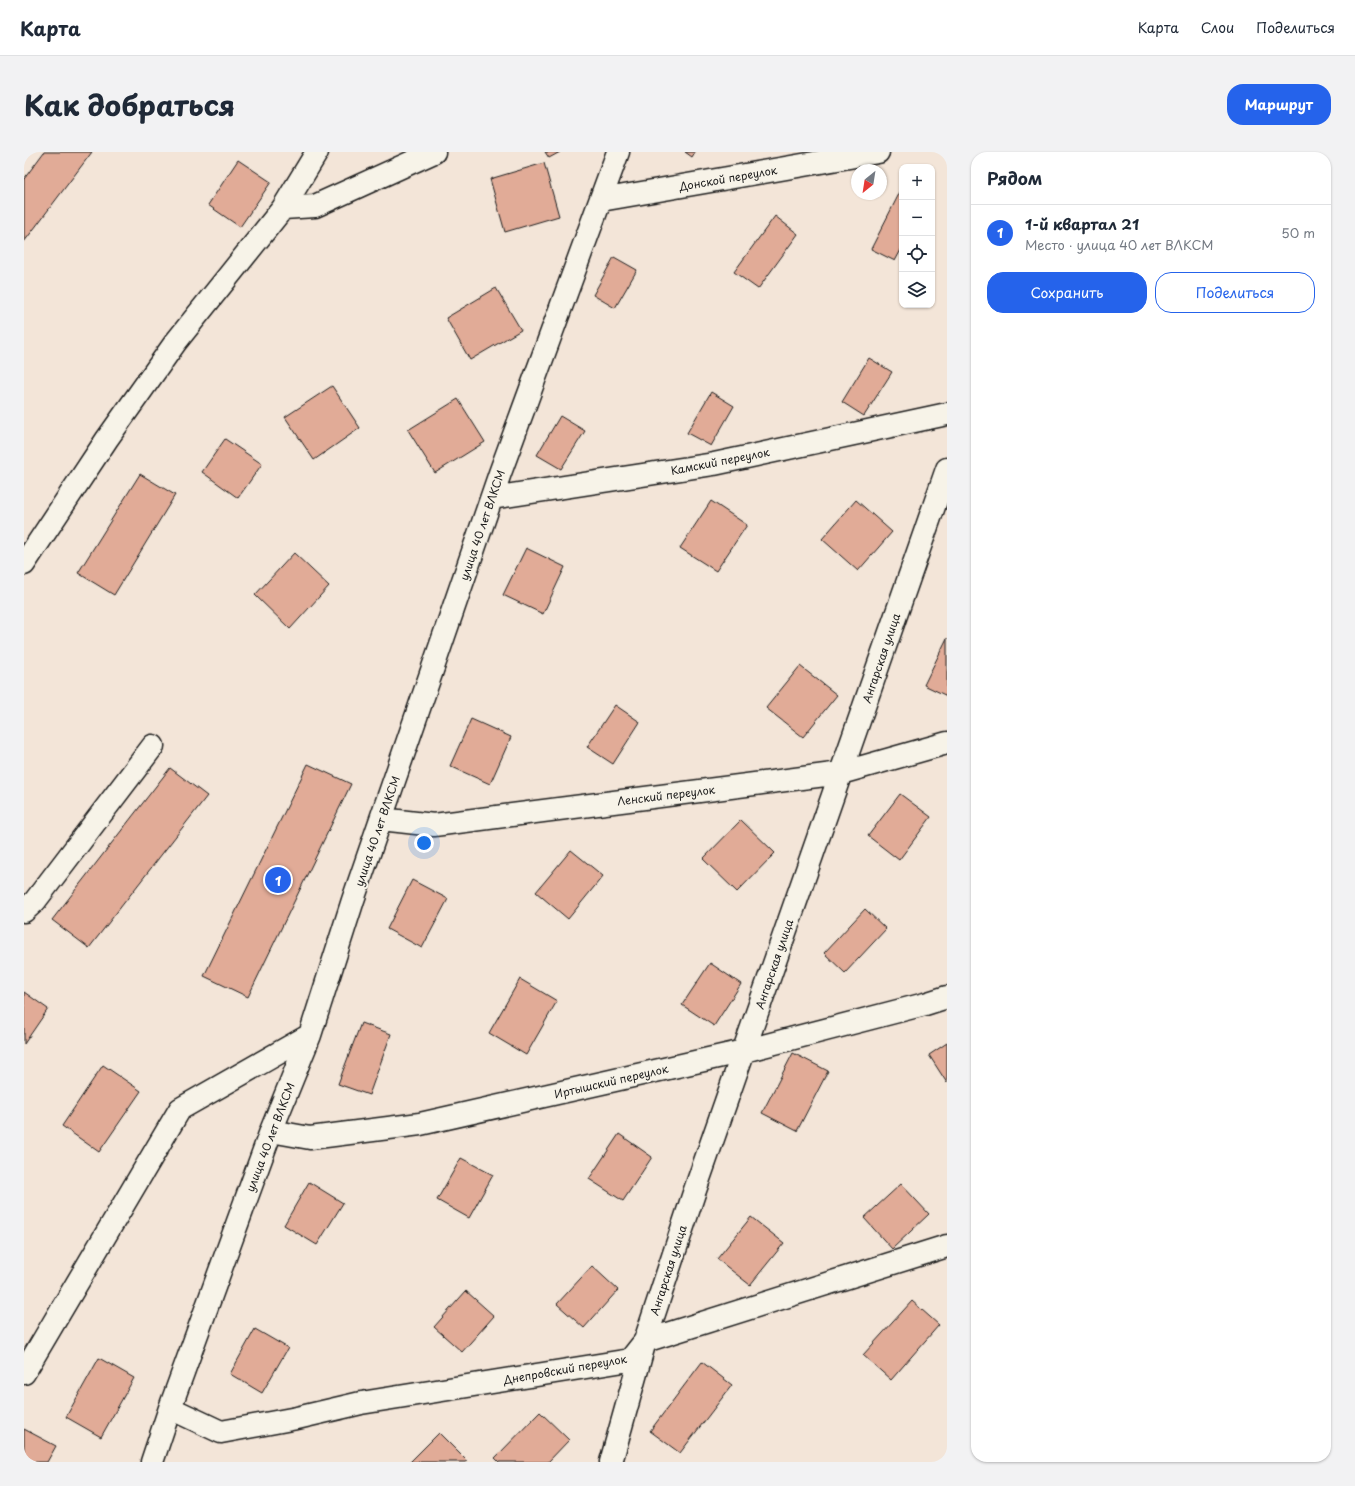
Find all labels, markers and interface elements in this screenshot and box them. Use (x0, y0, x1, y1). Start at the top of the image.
text: Карта (20, 14, 81, 42)
text: Карта (1138, 17, 1179, 38)
text: Слои (1201, 17, 1234, 38)
text: Поделиться (1256, 17, 1335, 38)
text: Как добраться (24, 83, 235, 126)
button: Маршрут (1227, 84, 1331, 125)
street label: Донской переулок (677, 161, 779, 195)
north arrow (851, 164, 887, 200)
map controls (899, 164, 935, 308)
button: + (899, 164, 935, 200)
text: Рядом (987, 165, 1042, 191)
button: − (899, 200, 935, 236)
text: 1-й квартал 21 (1025, 212, 1139, 235)
text: 1 (997, 223, 1003, 242)
text: 50 m (1281, 223, 1315, 242)
text: Место · улица 40 лет ВЛКСМ (1025, 235, 1213, 254)
button: locate (899, 236, 935, 272)
button: layers (899, 272, 935, 308)
button: Сохранить (987, 272, 1147, 313)
button: Поделиться (1155, 272, 1315, 313)
street label: Камский переулок (669, 443, 771, 479)
street label: улица 40 лет ВЛКСМ (455, 467, 509, 583)
street label: Ангарская улица (858, 611, 904, 705)
street label: улица 40 лет ВЛКСМ (350, 773, 404, 889)
street label: Ленский переулок (616, 781, 716, 809)
your location (414, 833, 434, 853)
pin: 1 (265, 865, 291, 895)
street label: Ангарская улица (751, 917, 797, 1011)
street label: Иртышский переулок (552, 1060, 670, 1102)
street label: улица 40 лет ВЛКСМ (241, 1080, 299, 1194)
street label: Ангарская улица (645, 1222, 691, 1317)
street label: Днепровский переулок (501, 1350, 629, 1388)

